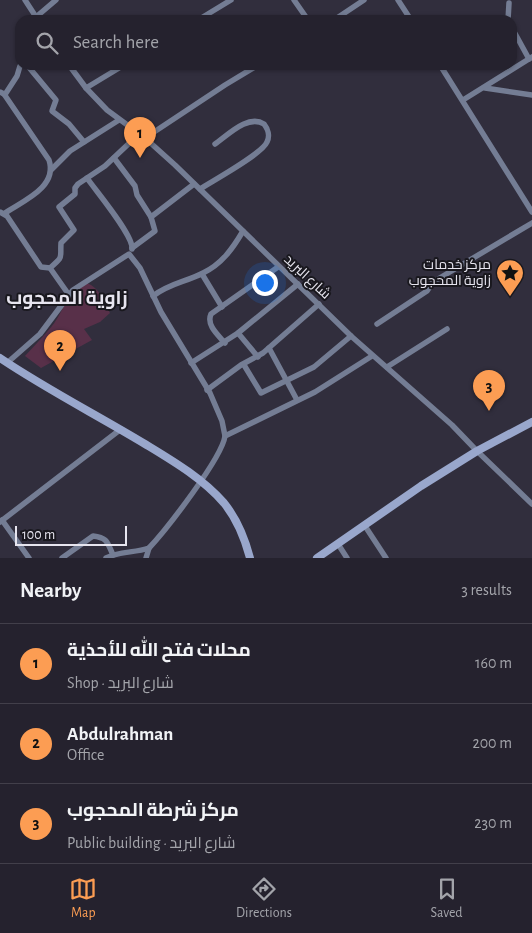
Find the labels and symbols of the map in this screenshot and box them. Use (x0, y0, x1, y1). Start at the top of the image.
pin: 1 (124, 117, 156, 158)
street label: شارع البريد (280, 252, 333, 303)
place label: مركز خدمات زاوية المحجوب (409, 258, 491, 288)
place icon: مركز خدمات زاوية المحجوب (495, 258, 525, 297)
your location (252, 270, 278, 296)
district label: زاوية المحجوب (6, 289, 128, 310)
pin: 2 (44, 330, 76, 371)
pin: 3 (473, 370, 505, 411)
scale bar (15, 523, 128, 546)

